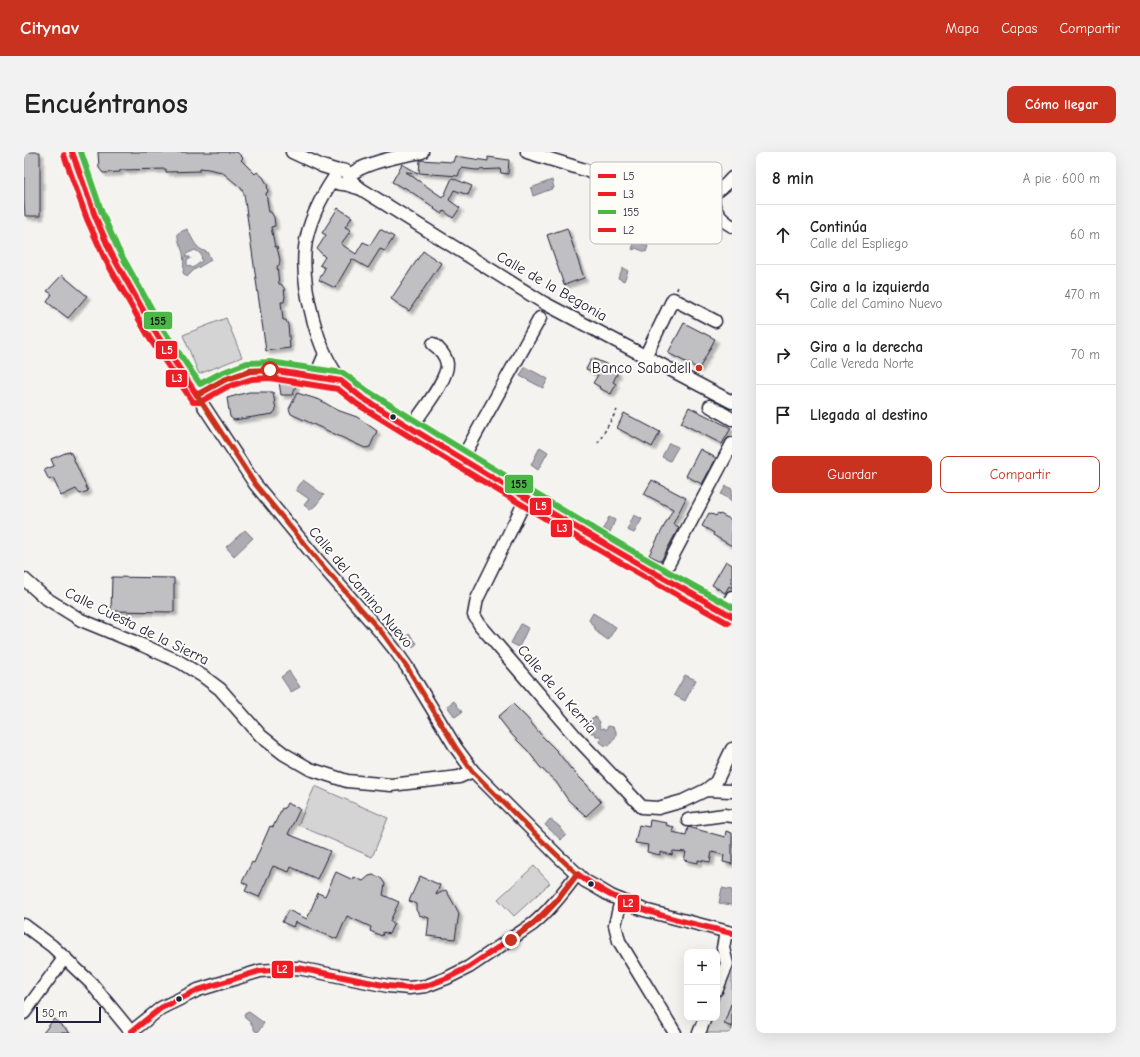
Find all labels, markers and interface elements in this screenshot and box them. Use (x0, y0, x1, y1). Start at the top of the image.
text: Citynav (20, 17, 79, 39)
text: Mapa (946, 20, 979, 37)
text: Capas (1001, 20, 1037, 37)
text: Compartir (1059, 20, 1120, 37)
button: Cómo llegar (1007, 86, 1116, 123)
text: Encuéntranos (24, 88, 188, 120)
legend (590, 162, 722, 244)
text: 8 min (772, 169, 814, 188)
text: L5 (623, 170, 634, 183)
text: A pie · 600 m (1023, 171, 1100, 186)
text: L3 (623, 188, 634, 201)
text: 155 (623, 206, 639, 219)
text: Continúa (810, 218, 867, 236)
text: L2 (623, 224, 634, 237)
icon: ahead (772, 224, 794, 246)
text: 60 m (1070, 227, 1100, 242)
text: Calle del Espliego (810, 236, 908, 251)
street label: Calle de la Begonia (494, 247, 610, 325)
text: Gira a la izquierda (810, 278, 930, 296)
icon: left (772, 284, 794, 306)
text: 470 m (1065, 287, 1100, 302)
text: Calle del Camino Nuevo (810, 296, 942, 311)
line badge: 155 (143, 311, 173, 330)
text: 155 (150, 315, 166, 328)
text: Gira a la derecha (810, 338, 923, 356)
line badge: L5 (155, 340, 178, 360)
text: L5 (161, 344, 173, 357)
icon: right (772, 344, 794, 366)
text: 70 m (1071, 347, 1100, 362)
text: Calle Vereda Norte (810, 356, 914, 371)
place label: Banco Sabadell (592, 359, 691, 377)
route start (261, 361, 279, 379)
marker: Banco Sabadell (694, 363, 704, 373)
line badge: L3 (165, 369, 188, 388)
text: L3 (171, 372, 183, 385)
icon: arrive (772, 404, 794, 426)
text: Llegada al destino (810, 406, 928, 424)
unlabelled marker (388, 412, 398, 422)
button: Guardar (772, 456, 932, 493)
button: Compartir (940, 456, 1100, 493)
line badge: 155 (504, 474, 534, 494)
text: 155 (511, 478, 527, 491)
line badge: L5 (529, 497, 552, 516)
text: L5 (535, 500, 547, 513)
line badge: L3 (550, 519, 573, 538)
text: L3 (556, 522, 568, 535)
street label: Calle del Camino Nuevo (305, 523, 417, 651)
street label: Calle Cuesta de la Sierra (62, 583, 212, 669)
street label: Calle de la Kerria (514, 641, 600, 737)
unlabelled marker (586, 879, 596, 889)
line badge: L2 (617, 894, 640, 913)
text: L2 (622, 897, 634, 910)
route end (502, 931, 520, 949)
map controls (684, 949, 720, 1021)
button: + (684, 949, 720, 985)
line badge: L2 (271, 960, 294, 979)
text: L2 (276, 963, 288, 976)
button: − (684, 985, 720, 1021)
unlabelled marker (174, 994, 184, 1004)
scale bar (36, 1005, 101, 1024)
text: 50 m (42, 1007, 67, 1020)

